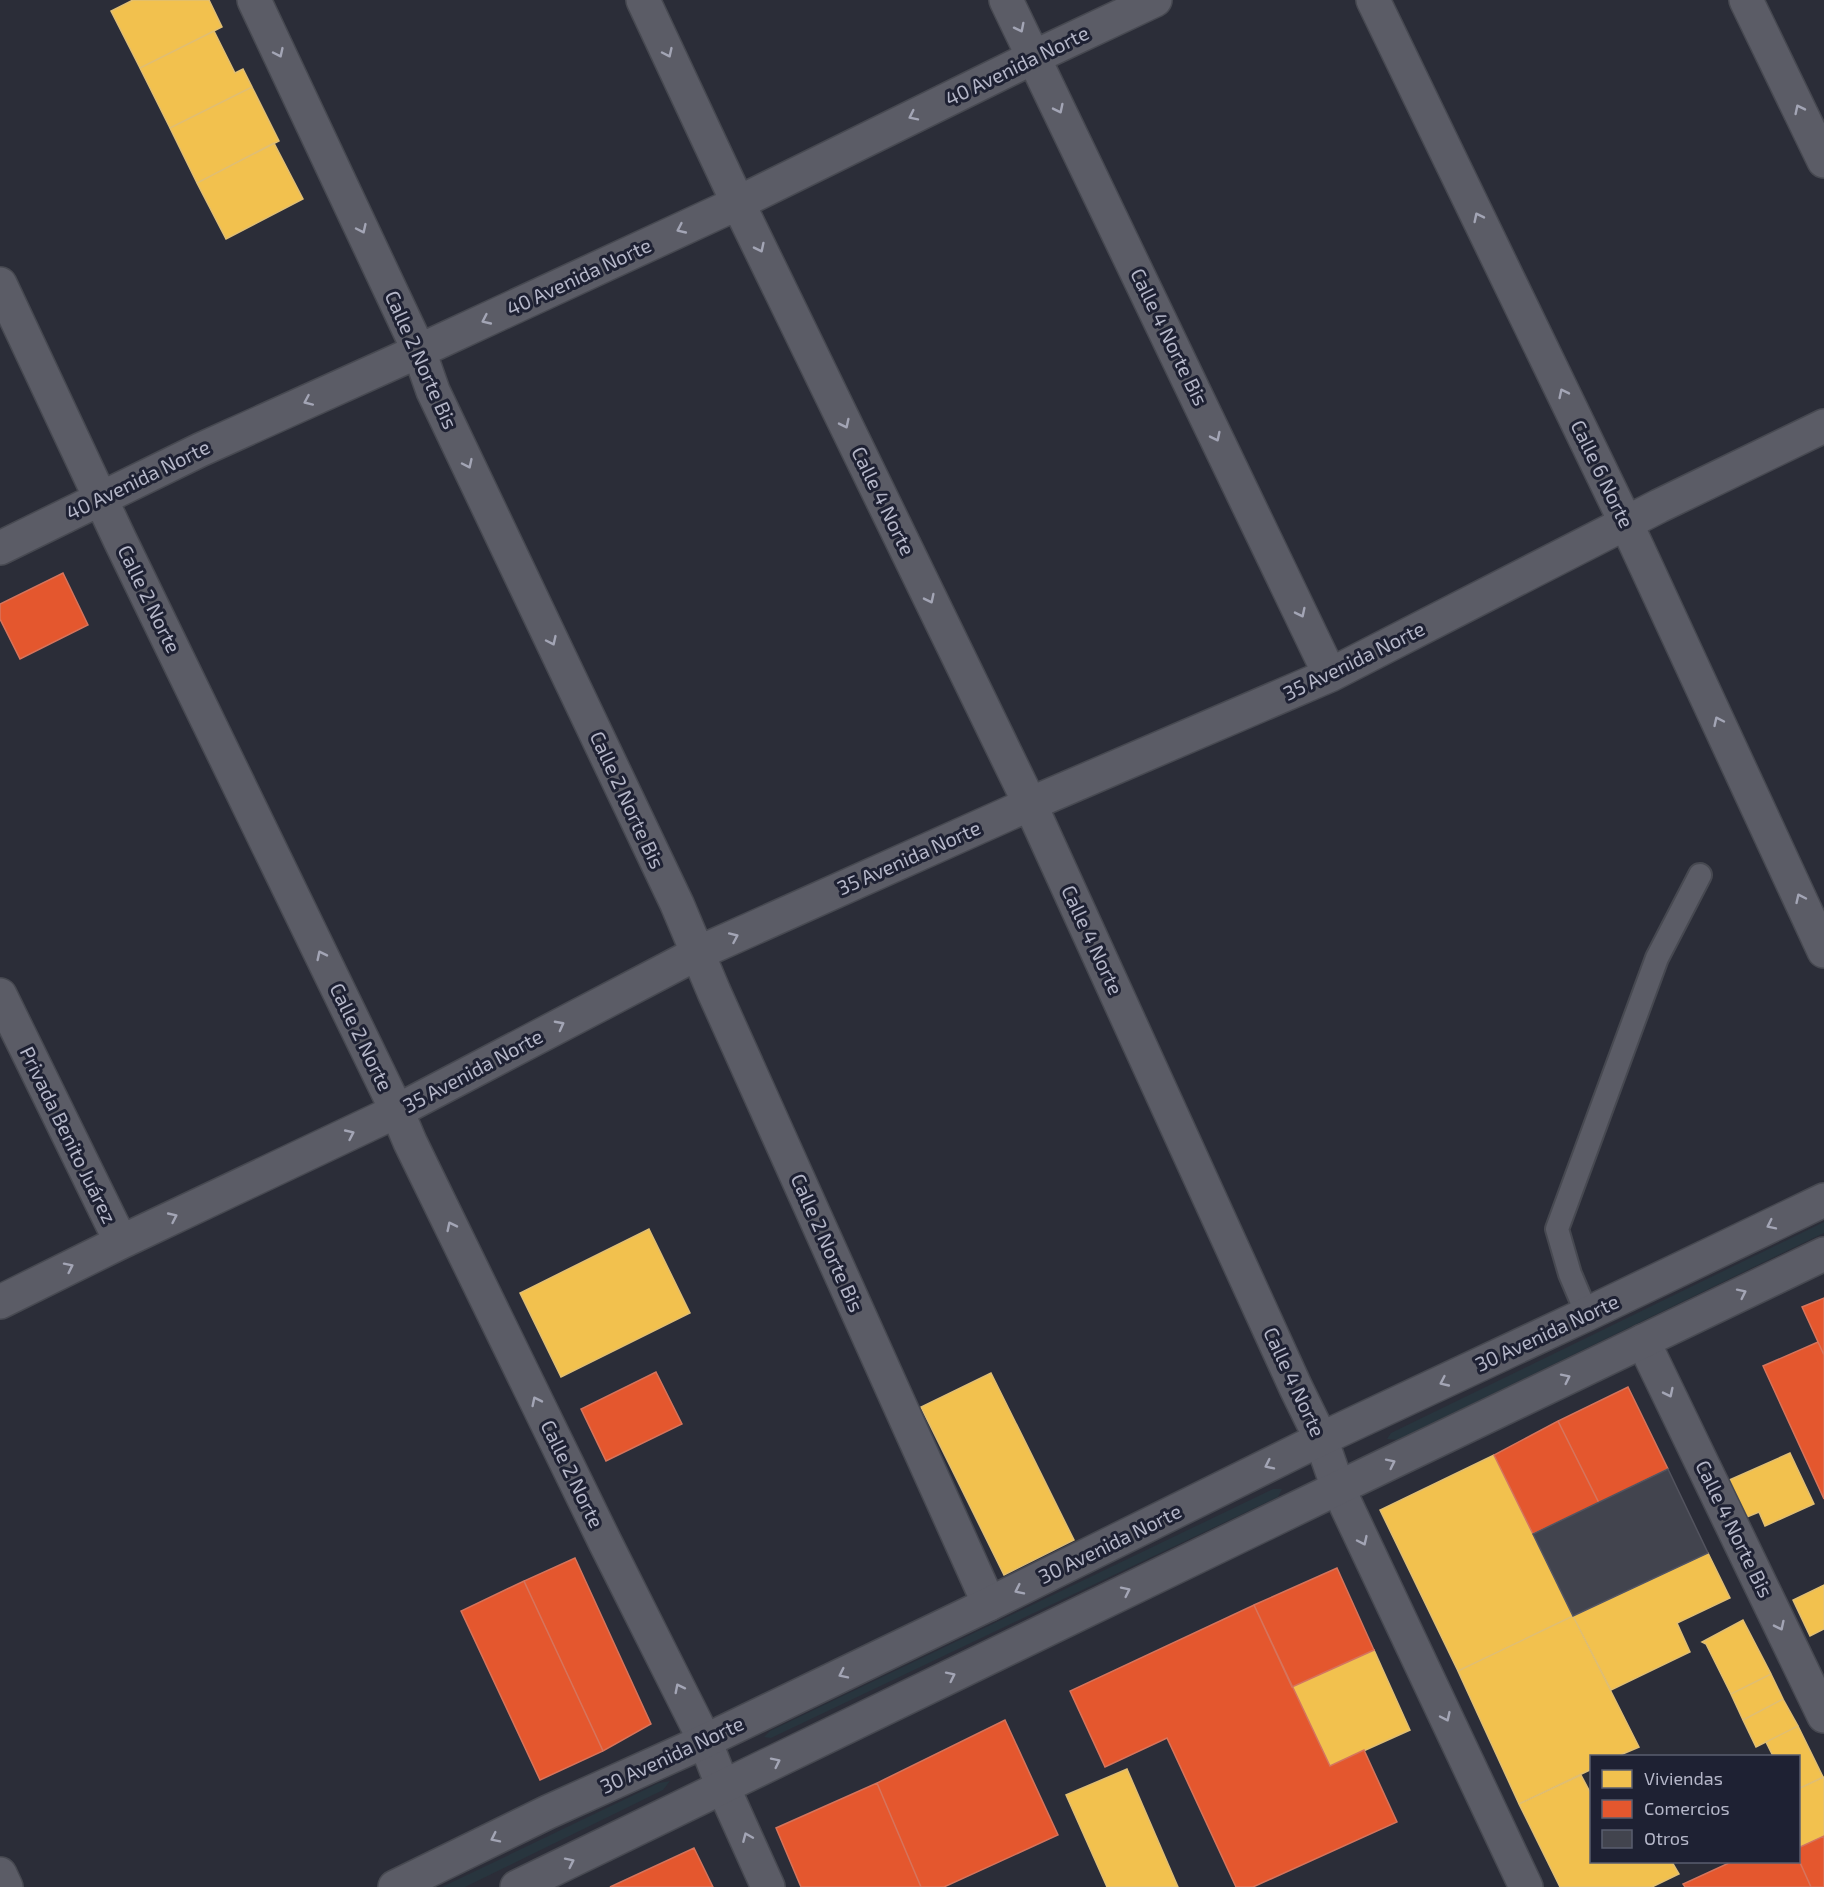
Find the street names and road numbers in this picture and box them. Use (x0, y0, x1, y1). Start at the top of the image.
street label: 40 Avenida Norte (941, 20, 1092, 110)
street label: 40 Avenida Norte (502, 232, 655, 320)
street label: Calle 4 Norte Bis (1126, 264, 1214, 409)
street label: Calle 2 Norte Bis (381, 287, 463, 433)
street label: Calle 6 Norte (1566, 416, 1639, 531)
street label: 40 Avenida Norte (62, 434, 213, 524)
street label: Calle 4 Norte (847, 442, 921, 559)
street label: Calle 2 Norte (113, 541, 186, 656)
street label: 35 Avenida Norte (1279, 615, 1428, 705)
street label: Calle 2 Norte Bis (586, 727, 670, 872)
street label: 35 Avenida Norte (833, 815, 984, 899)
street label: Calle 4 Norte (1057, 881, 1129, 998)
street label: Calle 2 Norte (325, 979, 398, 1094)
street label: 35 Avenida Norte (399, 1023, 546, 1117)
street label: Privada Benito Juárez (16, 1042, 122, 1227)
street label: Calle 2 Norte Bis (787, 1170, 869, 1316)
street label: 30 Avenida Norte (1471, 1288, 1622, 1376)
street label: Calle 4 Norte (1259, 1323, 1331, 1440)
street label: Calle 2 Norte (536, 1416, 609, 1531)
street label: Calle 4 Norte Bis (1691, 1456, 1779, 1601)
street label: 30 Avenida Norte (1034, 1498, 1185, 1588)
street label: 30 Avenida Norte (596, 1710, 747, 1798)

